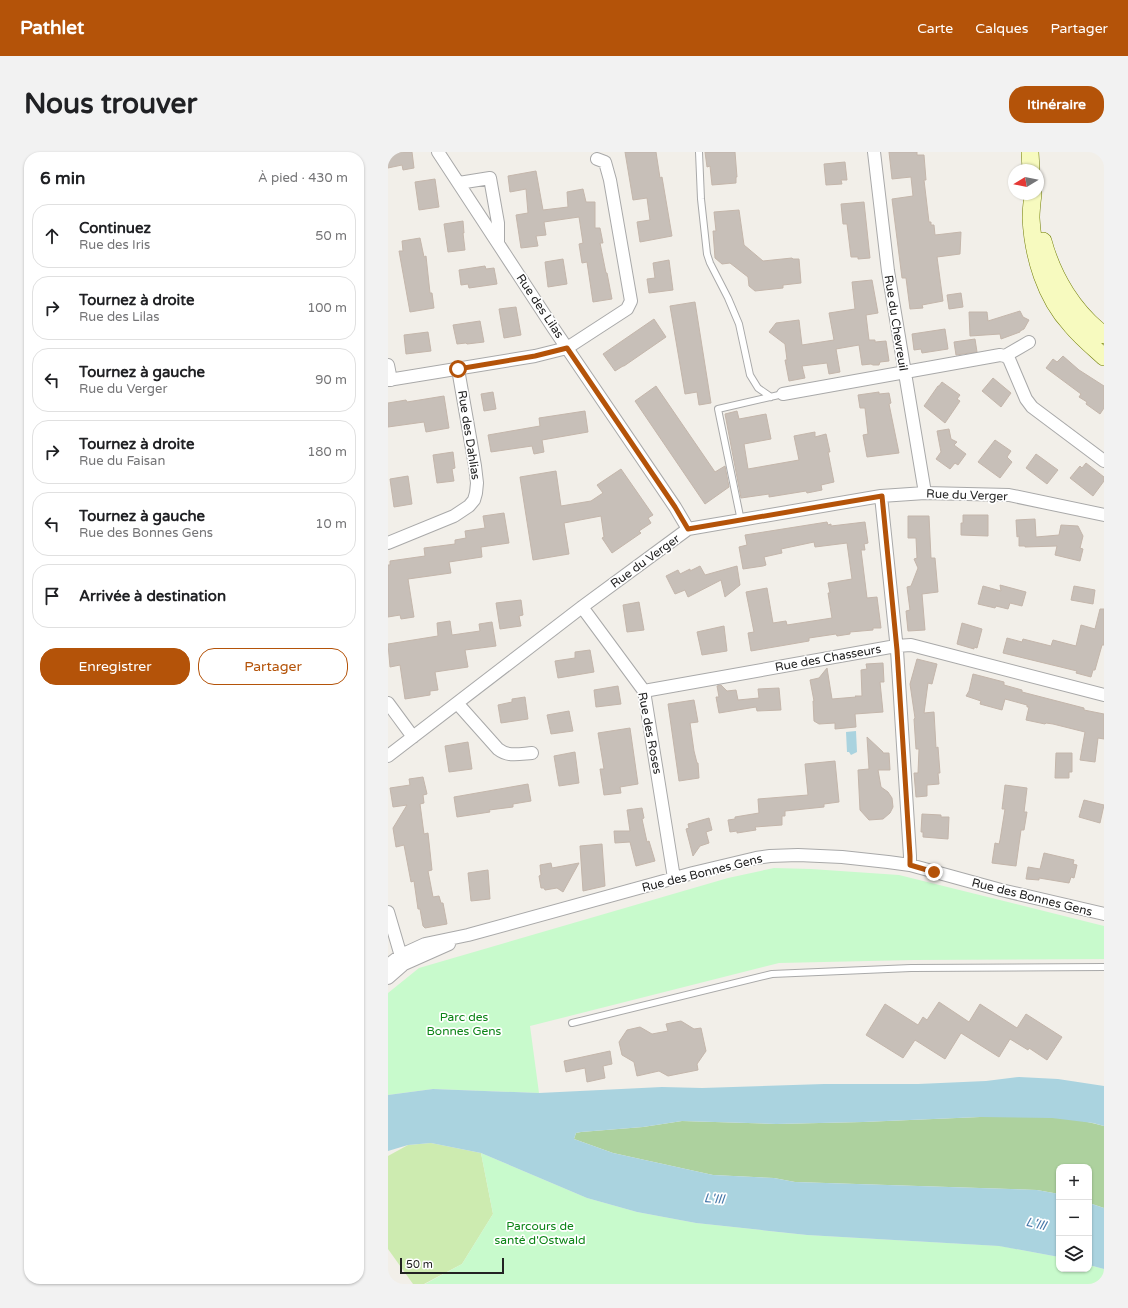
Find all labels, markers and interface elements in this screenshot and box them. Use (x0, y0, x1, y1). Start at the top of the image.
text: Pathlet (20, 17, 84, 39)
text: Carte (917, 20, 953, 37)
text: Calques (975, 20, 1028, 37)
text: Partager (1050, 20, 1108, 37)
button: Itinéraire (1009, 86, 1104, 123)
text: Nous trouver (24, 87, 197, 121)
north arrow (1008, 164, 1044, 200)
text: 6 min (40, 168, 85, 189)
text: À pied · 430 m (258, 170, 348, 186)
text: Continuez (79, 219, 151, 237)
icon: ahead (41, 225, 63, 247)
text: 50 m (315, 228, 347, 244)
text: Rue des Iris (79, 237, 150, 253)
street label: Rue des Lilas (513, 271, 567, 341)
street label: Rue du Chevreuil (881, 274, 911, 372)
text: Tournez à droite (79, 291, 194, 309)
icon: right (41, 297, 63, 319)
text: 100 m (307, 300, 347, 316)
text: Rue des Lilas (79, 309, 160, 325)
route start (449, 360, 467, 378)
text: Tournez à gauche (79, 363, 205, 381)
icon: left (41, 369, 63, 391)
text: 90 m (315, 372, 347, 388)
text: Rue du Verger (79, 381, 167, 397)
street label: Rue des Dahlias (455, 389, 483, 481)
text: Tournez à droite (79, 435, 194, 453)
icon: right (41, 441, 63, 463)
text: 180 m (307, 444, 347, 460)
text: Rue du Faisan (79, 453, 165, 469)
street label: Rue du Verger (926, 487, 1008, 503)
text: Tournez à gauche (79, 507, 205, 525)
icon: left (41, 513, 63, 535)
text: 10 m (315, 516, 347, 532)
text: Rue des Bonnes Gens (79, 525, 213, 541)
street label: Rue du Verger (608, 531, 682, 591)
icon: arrive (41, 585, 63, 607)
text: Arrivée à destination (79, 587, 226, 605)
street label: Rue des Chasseurs (774, 642, 882, 674)
button: Enregistrer (40, 648, 190, 685)
button: Partager (198, 648, 348, 685)
street label: Rue des Roses (635, 691, 665, 775)
street label: Rue des Bonnes Gens (640, 851, 764, 895)
route end (925, 863, 943, 881)
street label: Rue des Bonnes Gens (970, 875, 1094, 919)
park label: Parc des Bonnes Gens (427, 1010, 502, 1038)
map controls (1056, 1164, 1092, 1272)
button: + (1056, 1164, 1092, 1200)
water label: L'Ill (703, 1190, 727, 1208)
button: − (1056, 1200, 1092, 1236)
water label: L'Ill (1024, 1214, 1049, 1235)
park label: Parcours de santé d'Ostwald (495, 1219, 585, 1247)
button: layers (1056, 1236, 1092, 1272)
scale bar (400, 1256, 504, 1275)
text: 50 m (406, 1258, 433, 1271)

